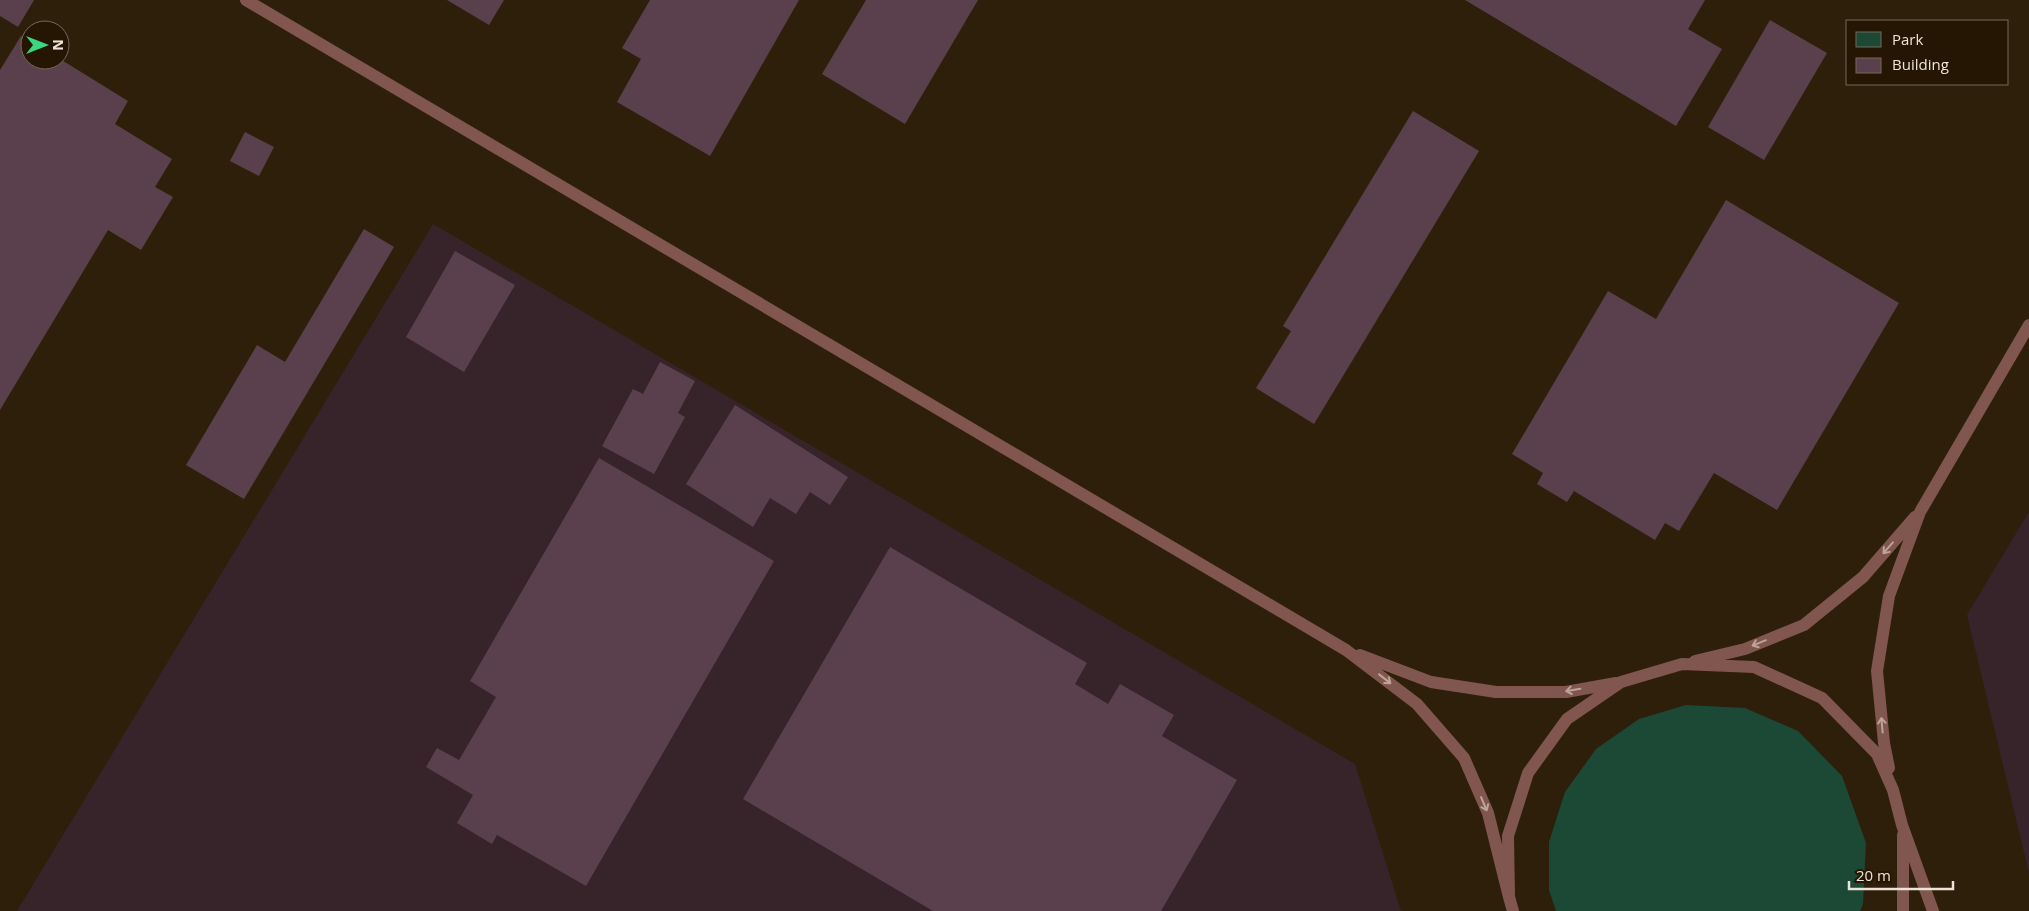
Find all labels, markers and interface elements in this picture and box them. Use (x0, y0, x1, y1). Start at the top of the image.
north arrow (20, 20, 70, 70)
legend (1846, 20, 2009, 85)
text: Park (1892, 29, 1923, 49)
text: N (49, 39, 68, 51)
text: Building (1892, 54, 1949, 74)
one-way arrow (1882, 542, 1893, 555)
one-way arrow (1752, 639, 1767, 648)
one-way arrow (1378, 674, 1391, 685)
one-way arrow (1565, 686, 1581, 696)
one-way arrow (1877, 717, 1887, 733)
one-way arrow (1479, 796, 1489, 811)
scale bar (1849, 858, 1953, 890)
text: 20 m (1856, 865, 1891, 885)

